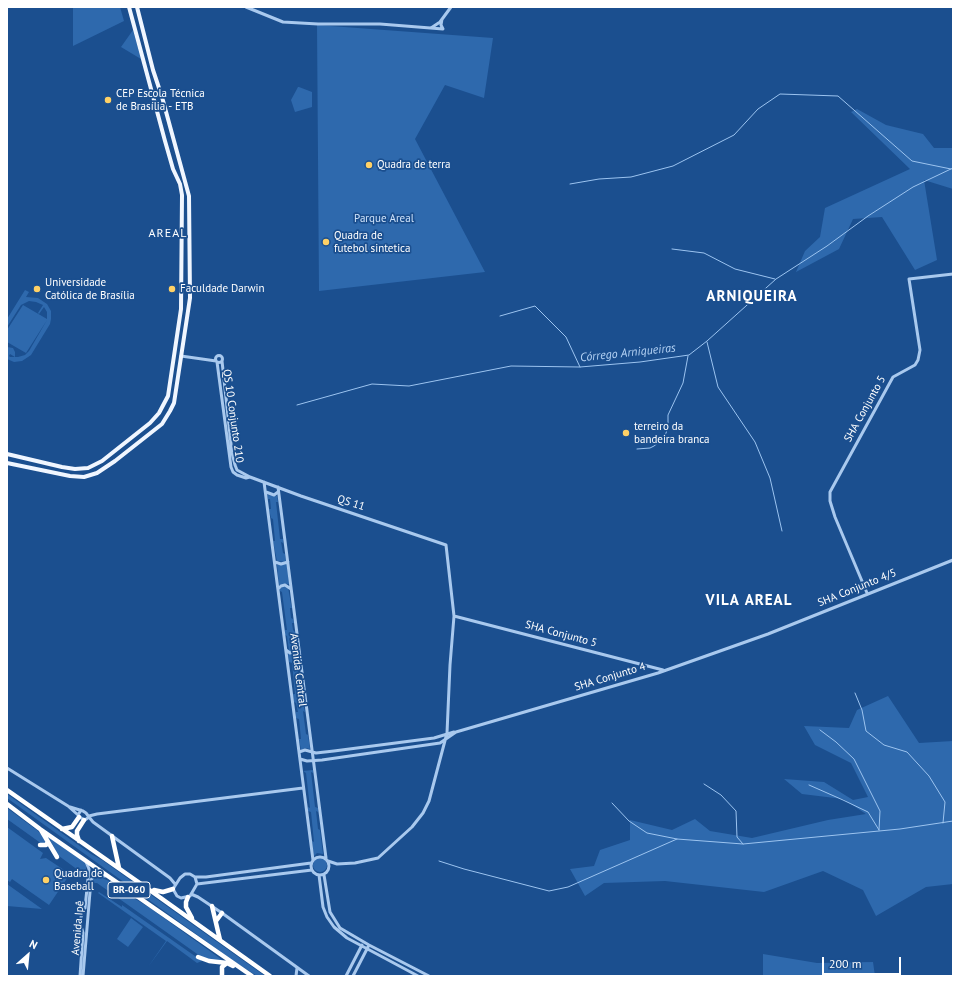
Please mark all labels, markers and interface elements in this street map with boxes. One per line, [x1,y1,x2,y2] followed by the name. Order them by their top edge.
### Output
[116,87,205,113] place label: CEP Escola Técnica de Brasília - ETB
[103,95,113,105] marker: CEP Escola Técnica de Brasília - ETB
[377,158,451,172] place label: Quadra de terra
[364,160,374,170] marker: Quadra de terra
[354,212,414,226] park label: Parque Areal
[149,227,187,241] district label: AREAL
[334,229,411,255] place label: Quadra de futebol sintetica
[321,237,331,247] marker: Quadra de futebol sintetica
[45,276,135,302] place label: Universidade Católica de Brasília
[180,282,265,296] place label: Faculdade Darwin
[32,284,42,294] marker: Universidade Católica de Brasília
[167,284,177,294] marker: Faculdade Darwin
[706,288,798,306] district label: ARNIQUEIRA
[579,341,677,365] water label: Córrego Arniqueiras
[220,368,246,464] street label: QS 10 Conjunto 210
[841,374,889,444] street label: SHA Conjunto 5
[634,420,710,446] place label: terreiro da bandeira branca
[621,428,631,438] marker: terreiro da bandeira branca
[336,492,366,514] street label: QS 11
[816,566,898,610] street label: SHA Conjunto 4/5
[706,592,792,610] district label: VILA AREAL
[524,618,598,650] street label: SHA Conjunto 5
[287,633,309,707] street label: Avenida Central
[573,660,647,694] street label: SHA Conjunto 4
[54,867,102,893] place label: Quadra de Baseball
[41,875,51,885] marker: Quadra de Baseball
[108,882,150,898] road number: BR-060
[69,900,87,956] street label: Avenida Ipê
[8,935,48,975] north arrow
[27,936,40,952] text: N
[824,949,903,975] scale bar
[829,956,862,971] text: 200 m

